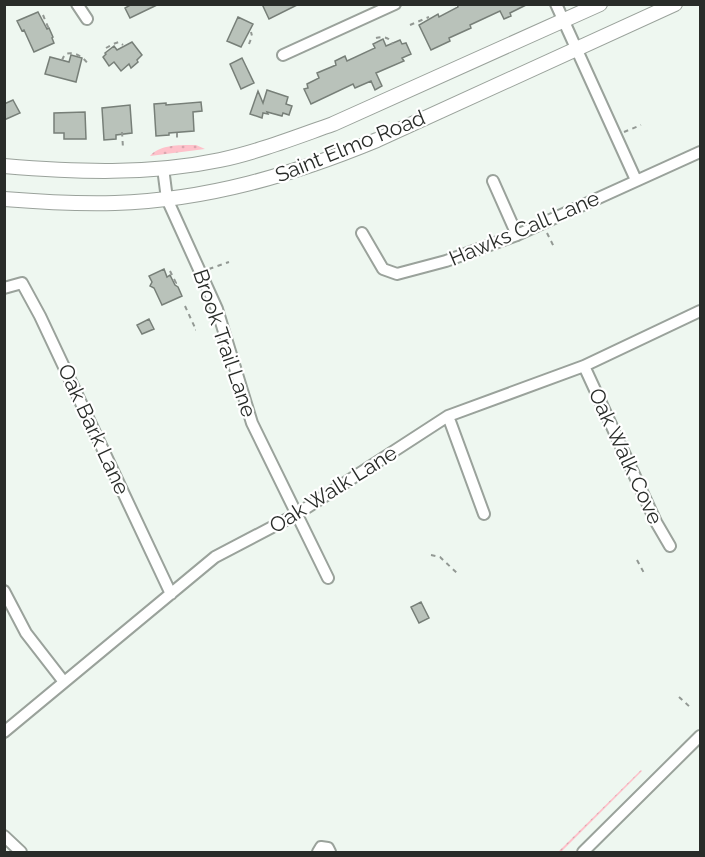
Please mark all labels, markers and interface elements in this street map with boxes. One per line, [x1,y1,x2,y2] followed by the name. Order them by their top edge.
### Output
[271,105,429,187] street label: Saint Elmo Road
[445,185,603,271] street label: Hawks Call Lane
[188,266,262,420] street label: Brook Trail Lane
[53,360,135,498] street label: Oak Bark Lane
[584,384,668,528] street label: Oak Walk Cove
[265,440,401,538] street label: Oak Walk Lane

